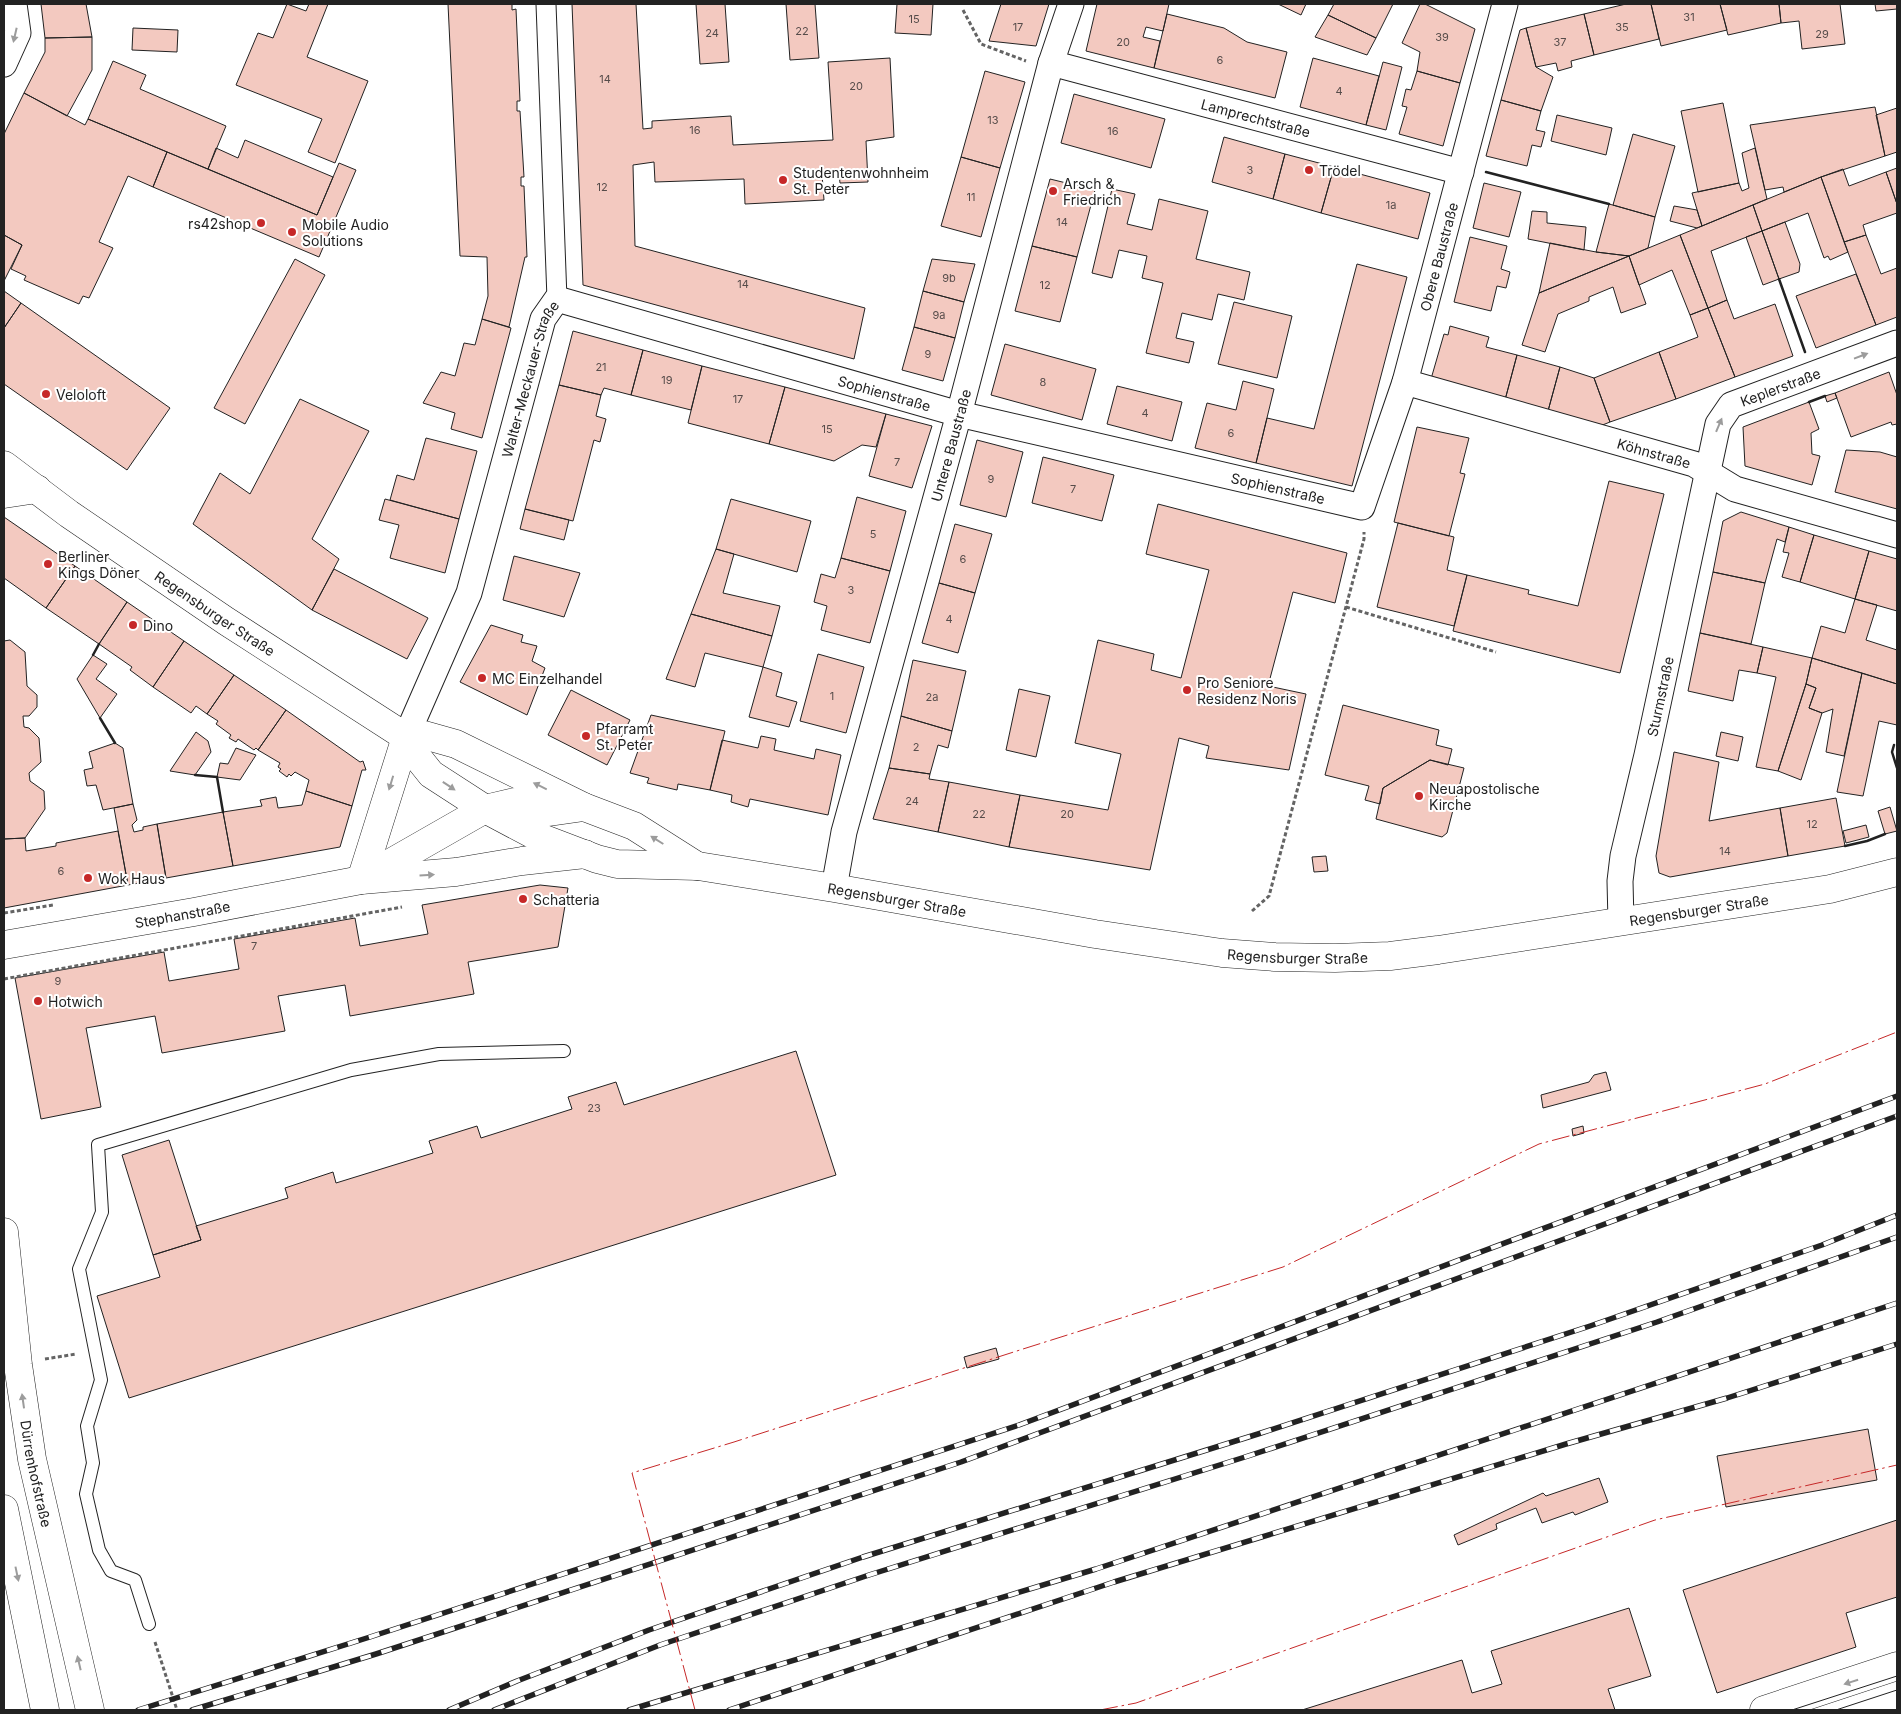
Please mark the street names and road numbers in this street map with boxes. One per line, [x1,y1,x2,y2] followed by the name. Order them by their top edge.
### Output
[1199,95,1312,140] street label: Lamprechtstraße
[1416,200,1461,313] street label: Obere Baustraße
[498,297,562,459] street label: Walter-Meckauer-Straße
[1738,364,1823,409] street label: Keplerstraße
[836,371,933,414] street label: Sophienstraße
[927,387,974,503] street label: Untere Baustraße
[1615,434,1693,471] street label: Köhnstraße
[1229,469,1327,507] street label: Sophienstraße
[152,567,279,659] street label: Regensburger Straße
[1643,655,1676,738] street label: Sturmstraße
[826,879,968,920] street label: Regensburger Straße
[1628,890,1770,929] street label: Regensburger Straße
[133,897,231,931] street label: Stephanstraße
[1227,945,1368,967] street label: Regensburger Straße
[18,1419,56,1529] street label: Dürrenhofstraße

